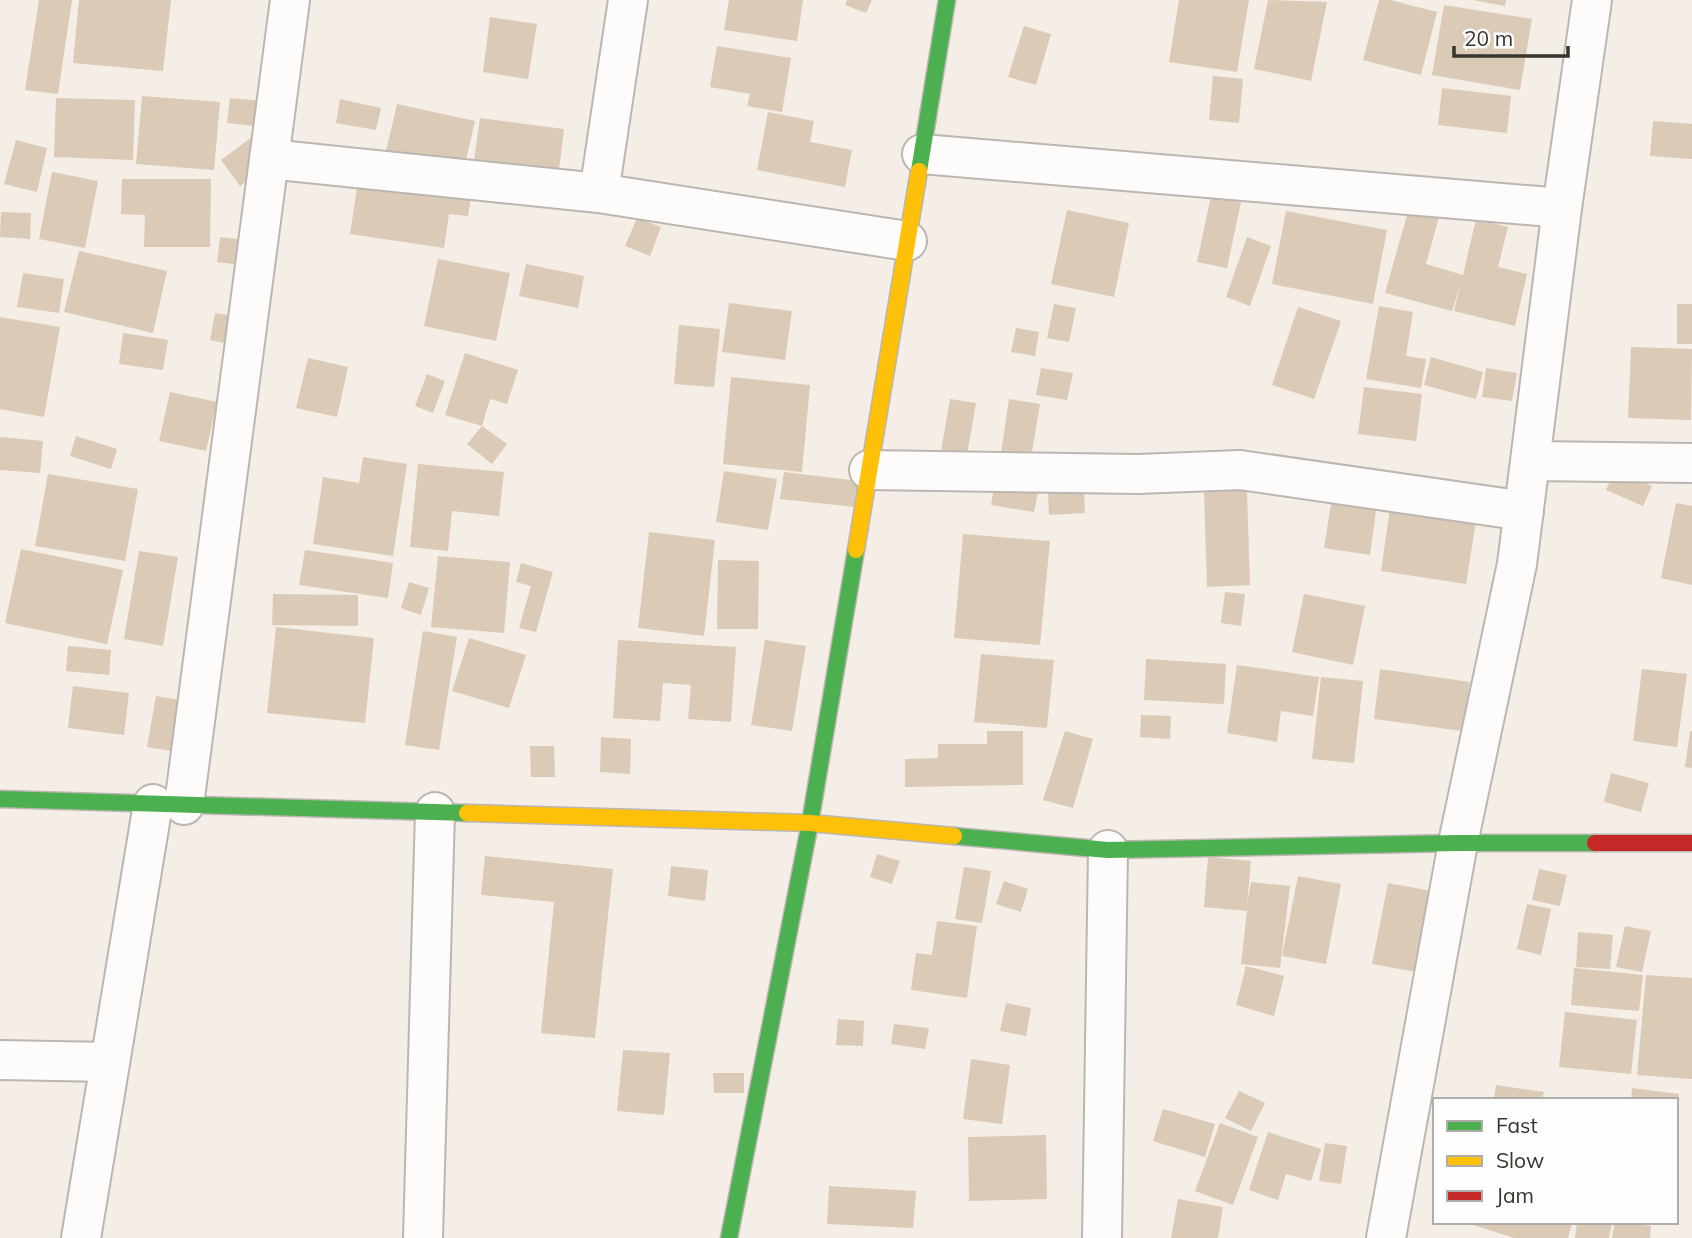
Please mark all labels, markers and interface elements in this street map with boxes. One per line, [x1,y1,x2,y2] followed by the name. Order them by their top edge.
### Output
[1454,14,1568,58] scale bar
[1464,25,1513,51] text: 20 m
[1433,1098,1678,1224] legend
[1496,1112,1538,1138] text: Fast
[1496,1147,1544,1173] text: Slow
[1496,1182,1534,1208] text: Jam

